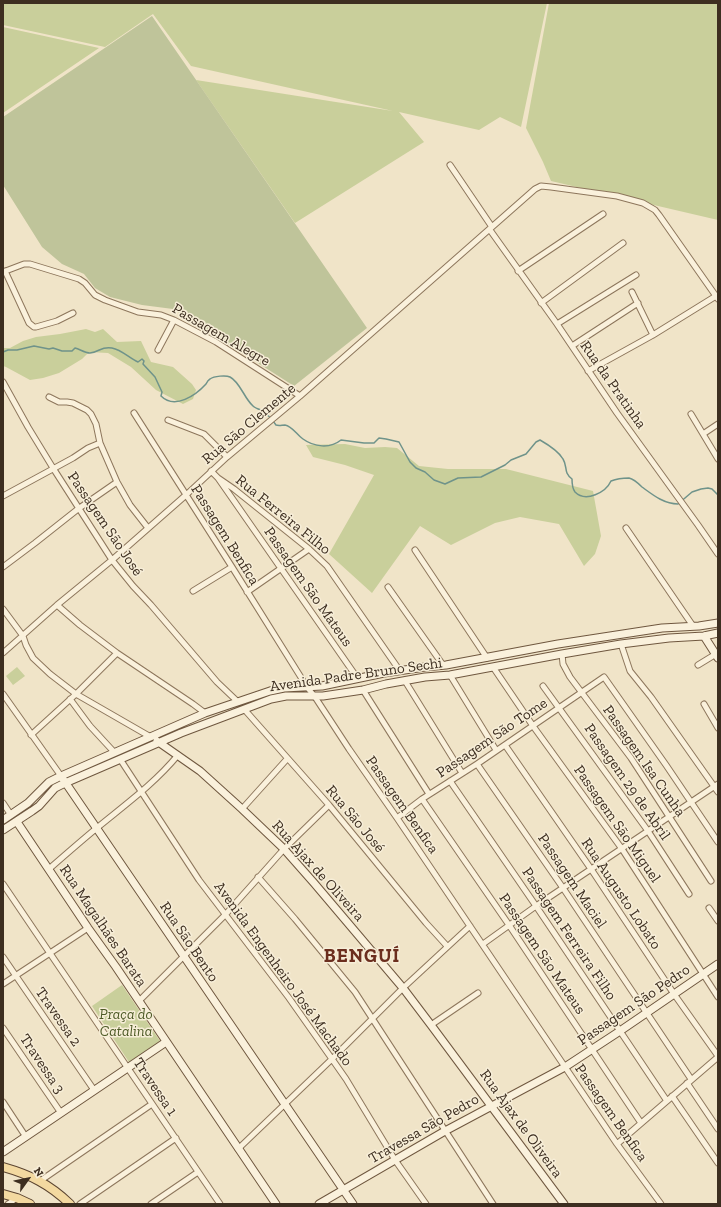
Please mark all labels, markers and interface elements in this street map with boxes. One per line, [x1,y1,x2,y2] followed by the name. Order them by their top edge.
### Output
[169,300,273,370] street label: Passagem Alegre
[576,338,650,432] street label: Rua da Pratinha
[199,380,299,468] street label: Rua São Clemente
[63,468,147,580] street label: Passagem São José
[232,471,334,559] street label: Rua Ferreira Filho
[187,481,263,589] street label: Passagem Benfica
[260,524,356,650] street label: Passagem São Mateus
[269,654,443,696] street label: Avenida Padre Bruno Sechi
[433,694,551,782] street label: Passagem São Tome
[599,702,689,820] street label: Passagem Isa Cunha
[580,720,674,844] street label: Passagem 29 de Abril
[362,753,442,857] street label: Passagem Benfica
[570,762,664,886] street label: Passagem São Miguel
[322,782,388,856] street label: Rua São José
[268,817,368,925] street label: Rua Ajax de Oliveira
[534,830,610,932] street label: Passagem Maciel
[577,835,665,953] street label: Rua Augusto Lobato
[55,862,151,990] street label: Rua Magalhães Barata
[518,864,620,1004] street label: Passagem Ferreira Filho
[210,878,356,1070] street label: Avenida Engenheiro José Machado
[495,890,589,1018] street label: Passagem São Mateus
[156,899,222,985] street label: Rua São Bento
[324,946,400,968] district label: BENGUÍ
[574,961,694,1049] street label: Passagem São Pedro
[31,984,85,1050] street label: Travessa 2
[99,1006,153,1041] park label: Praça do Catalina
[16,1031,68,1097] street label: Travessa 3
[129,1054,181,1120] street label: Travessa 1
[571,1061,651,1165] street label: Passagem Benfica
[476,1066,566,1182] street label: Rua Ajax de Oliveira
[366,1090,482,1168] street label: Travessa São Pedro
[8,1159,48,1199] north arrow
[31,1165,46,1179] text: N

